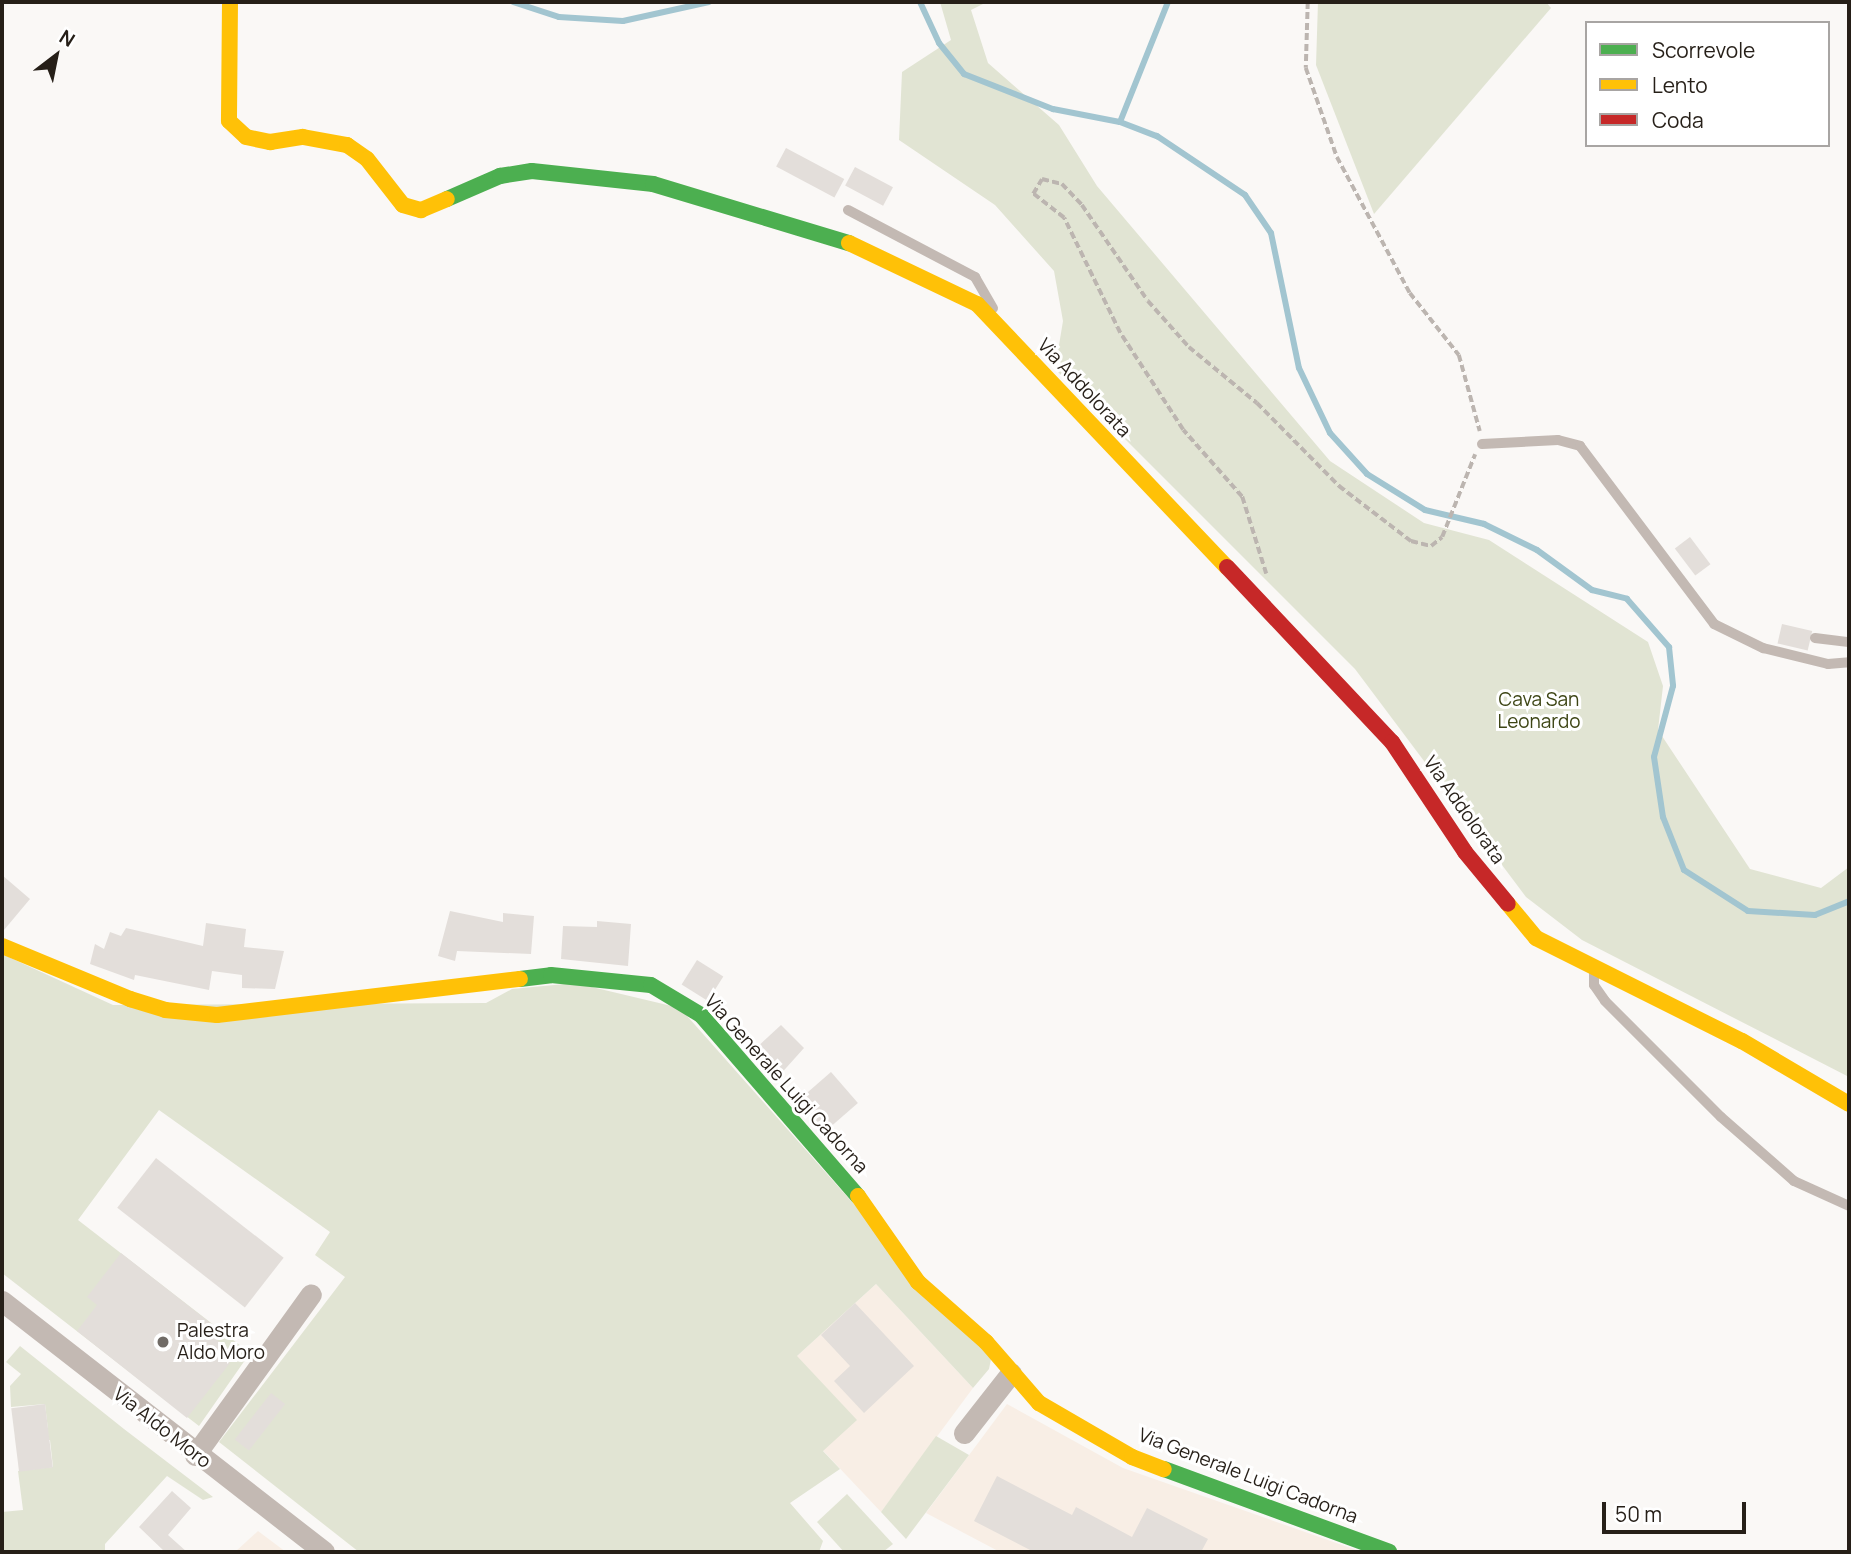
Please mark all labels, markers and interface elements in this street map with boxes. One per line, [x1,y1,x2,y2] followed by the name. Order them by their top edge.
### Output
[21,21,91,91] north arrow
[1585,21,1830,147] legend
[54,24,80,53] text: N
[1652,36,1755,64] text: Scorrevole
[1652,71,1708,99] text: Lento
[1652,106,1704,134] text: Coda
[1033,334,1135,442] street label: Via Addolorata
[1497,689,1581,733] park label: Cava San Leonardo
[1418,752,1510,868] street label: Via Addolorata
[700,990,872,1178] street label: Via Generale Luigi Cadorna
[177,1320,265,1364] place label: Palestra Aldo Moro
[155,1334,171,1350] marker: Palestra Aldo Moro
[109,1383,215,1473] street label: Via Aldo Moro
[1135,1424,1361,1528] street label: Via Generale Luigi Cadorna
[1606,1488,1750,1532] scale bar
[1615,1500,1662,1528] text: 50 m

